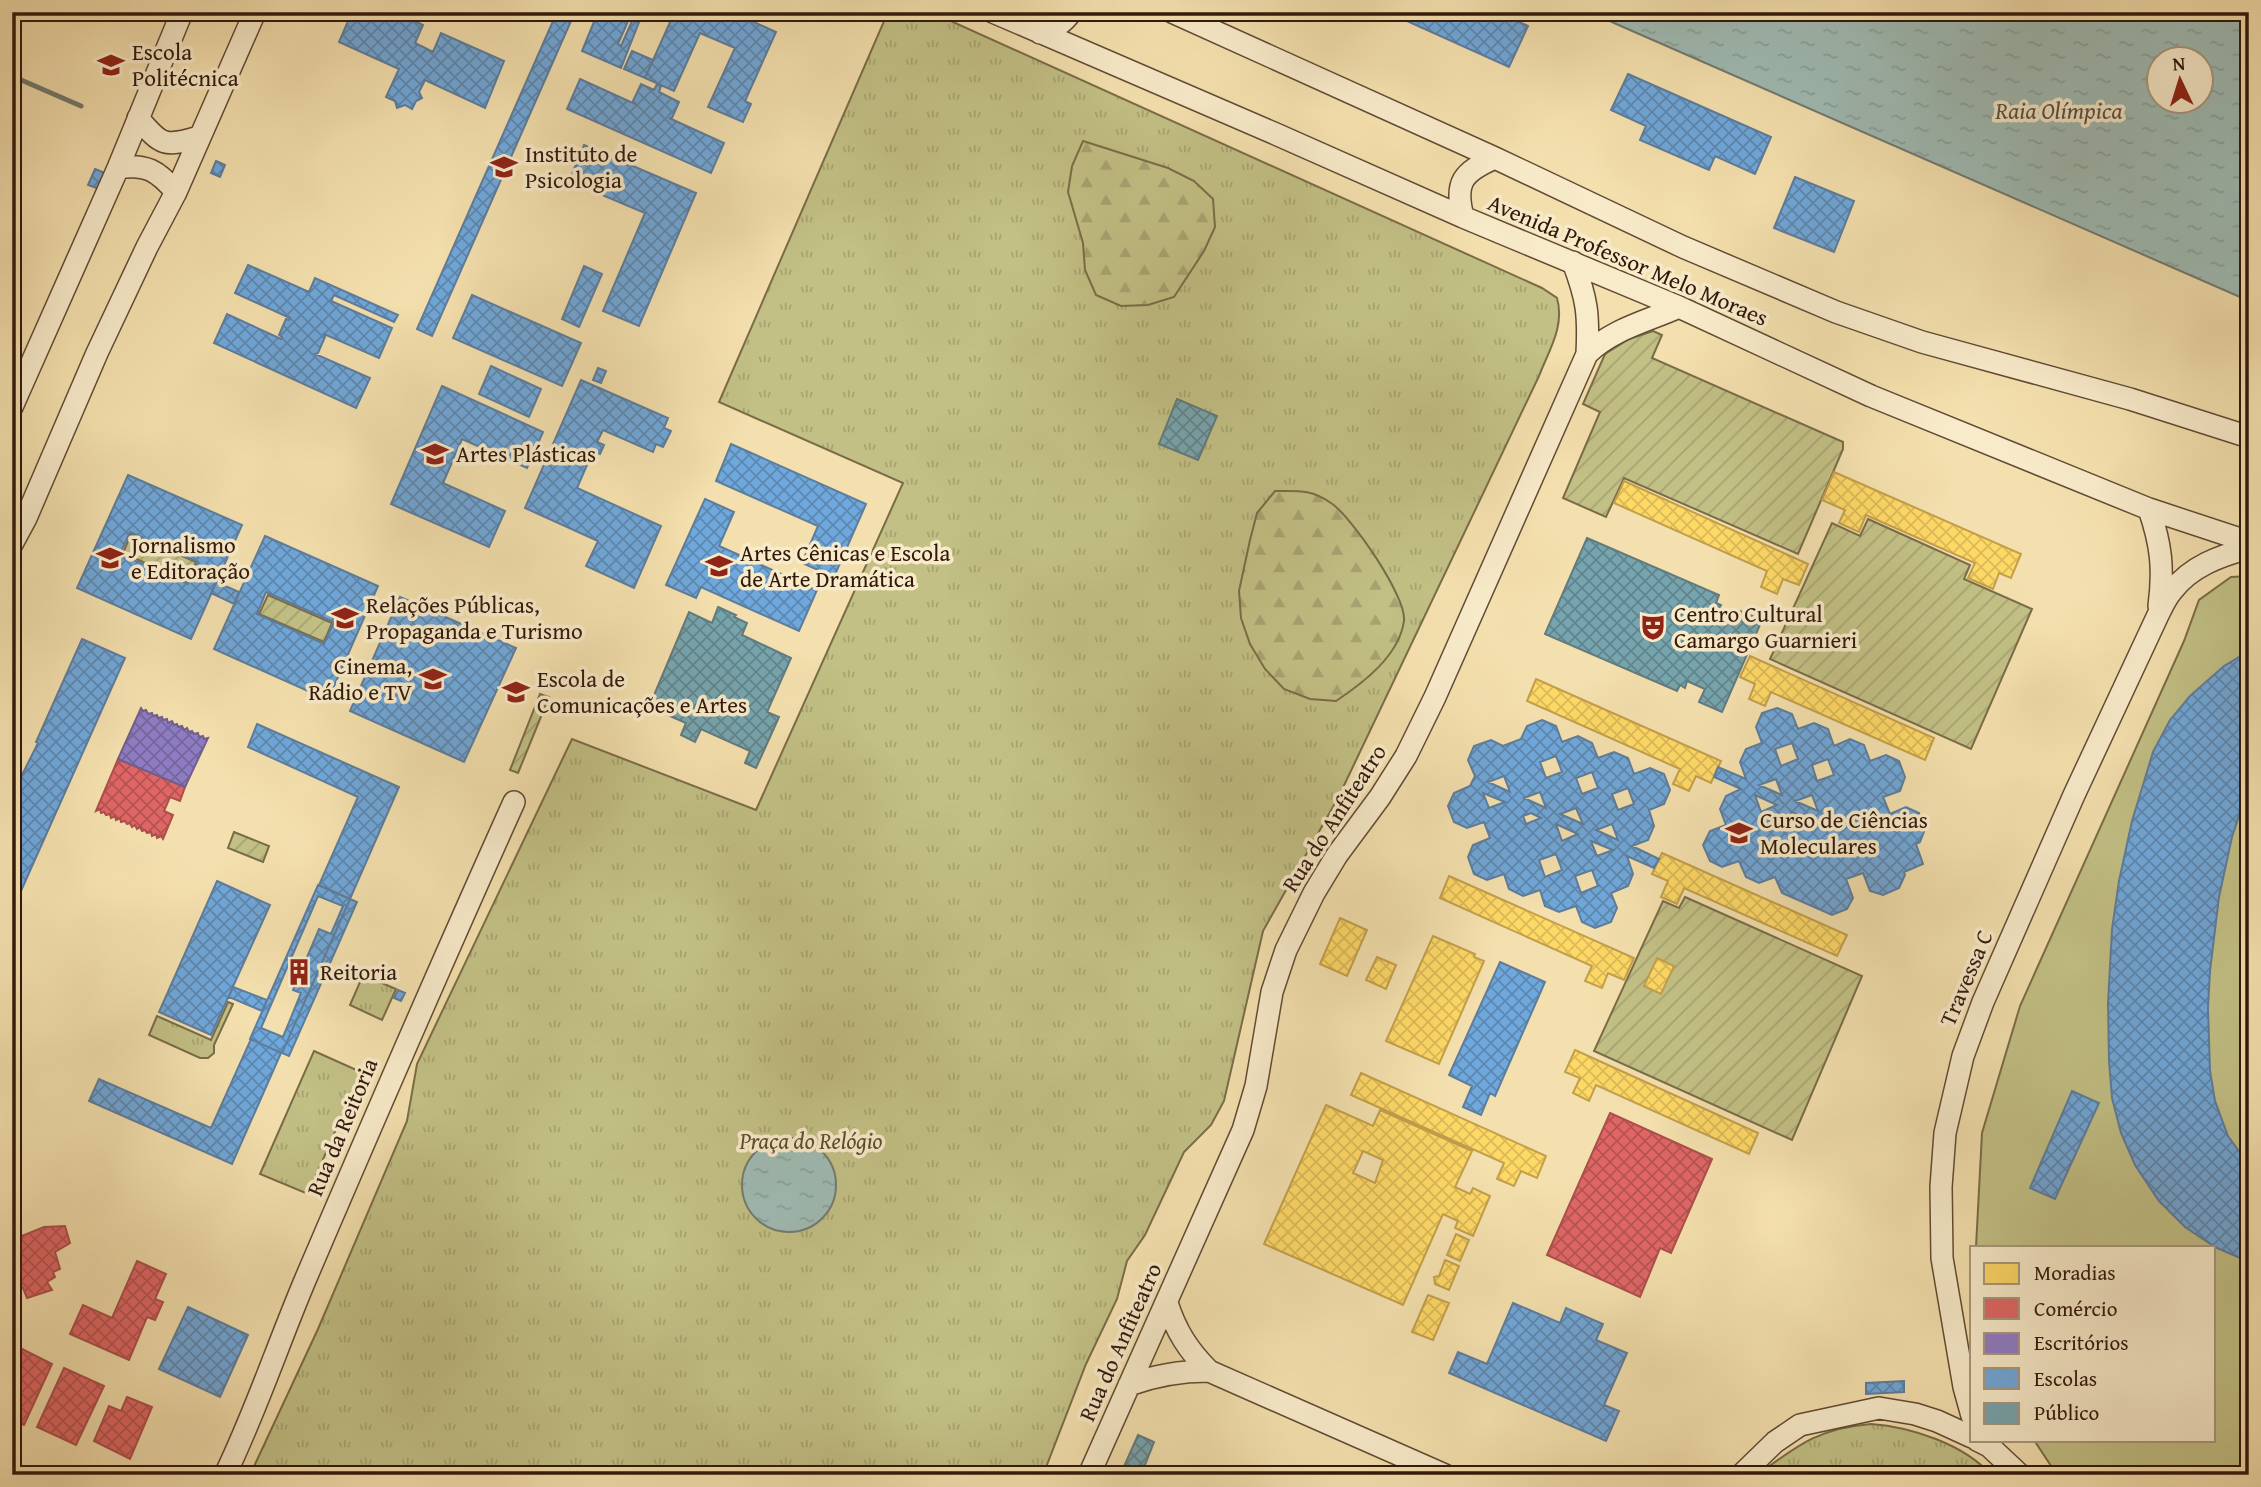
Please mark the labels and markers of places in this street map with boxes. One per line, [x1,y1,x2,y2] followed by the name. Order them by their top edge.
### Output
[132,35,239,94] place label: Escola Politécnica
[96,50,126,80] school or university icon: Escola Politécnica
[525,137,637,196] place label: Instituto de Psicologia
[489,152,519,182] school or university icon: Instituto de Psicologia
[456,437,596,470] place label: Artes Plásticas
[420,439,450,469] school or university icon: Artes Plásticas
[128,528,250,587] place label: Jornalismo e Editoração
[740,536,950,595] place label: Artes Cênicas e Escola de Arte Dramática
[95,543,125,573] school or university icon: Jornalismo e Editoração
[704,551,734,581] school or university icon: Artes Cênicas e Escola de Arte Dramática
[366,588,583,647] place label: Relações Públicas, Propaganda e Turismo
[1674,597,1857,656] place label: Centro Cultural Camargo Guarnieri
[330,603,360,633] school or university icon: Relações Públicas, Propaganda e Turismo
[1638,612,1668,642] theatre icon: Centro Cultural Camargo Guarnieri
[309,649,412,708] place label: Cinema, Rádio e TV
[537,662,747,721] place label: Escola de Comunicações e Artes
[418,664,448,694] school or university icon: Cinema, Rádio e TV
[501,677,531,707] school or university icon: Escola de Comunicações e Artes
[1760,803,1928,862] place label: Curso de Ciências Moleculares
[1724,818,1754,848] school or university icon: Curso de Ciências Moleculares
[320,955,397,988] place label: Reitoria
[284,957,314,987] building icon: Reitoria

